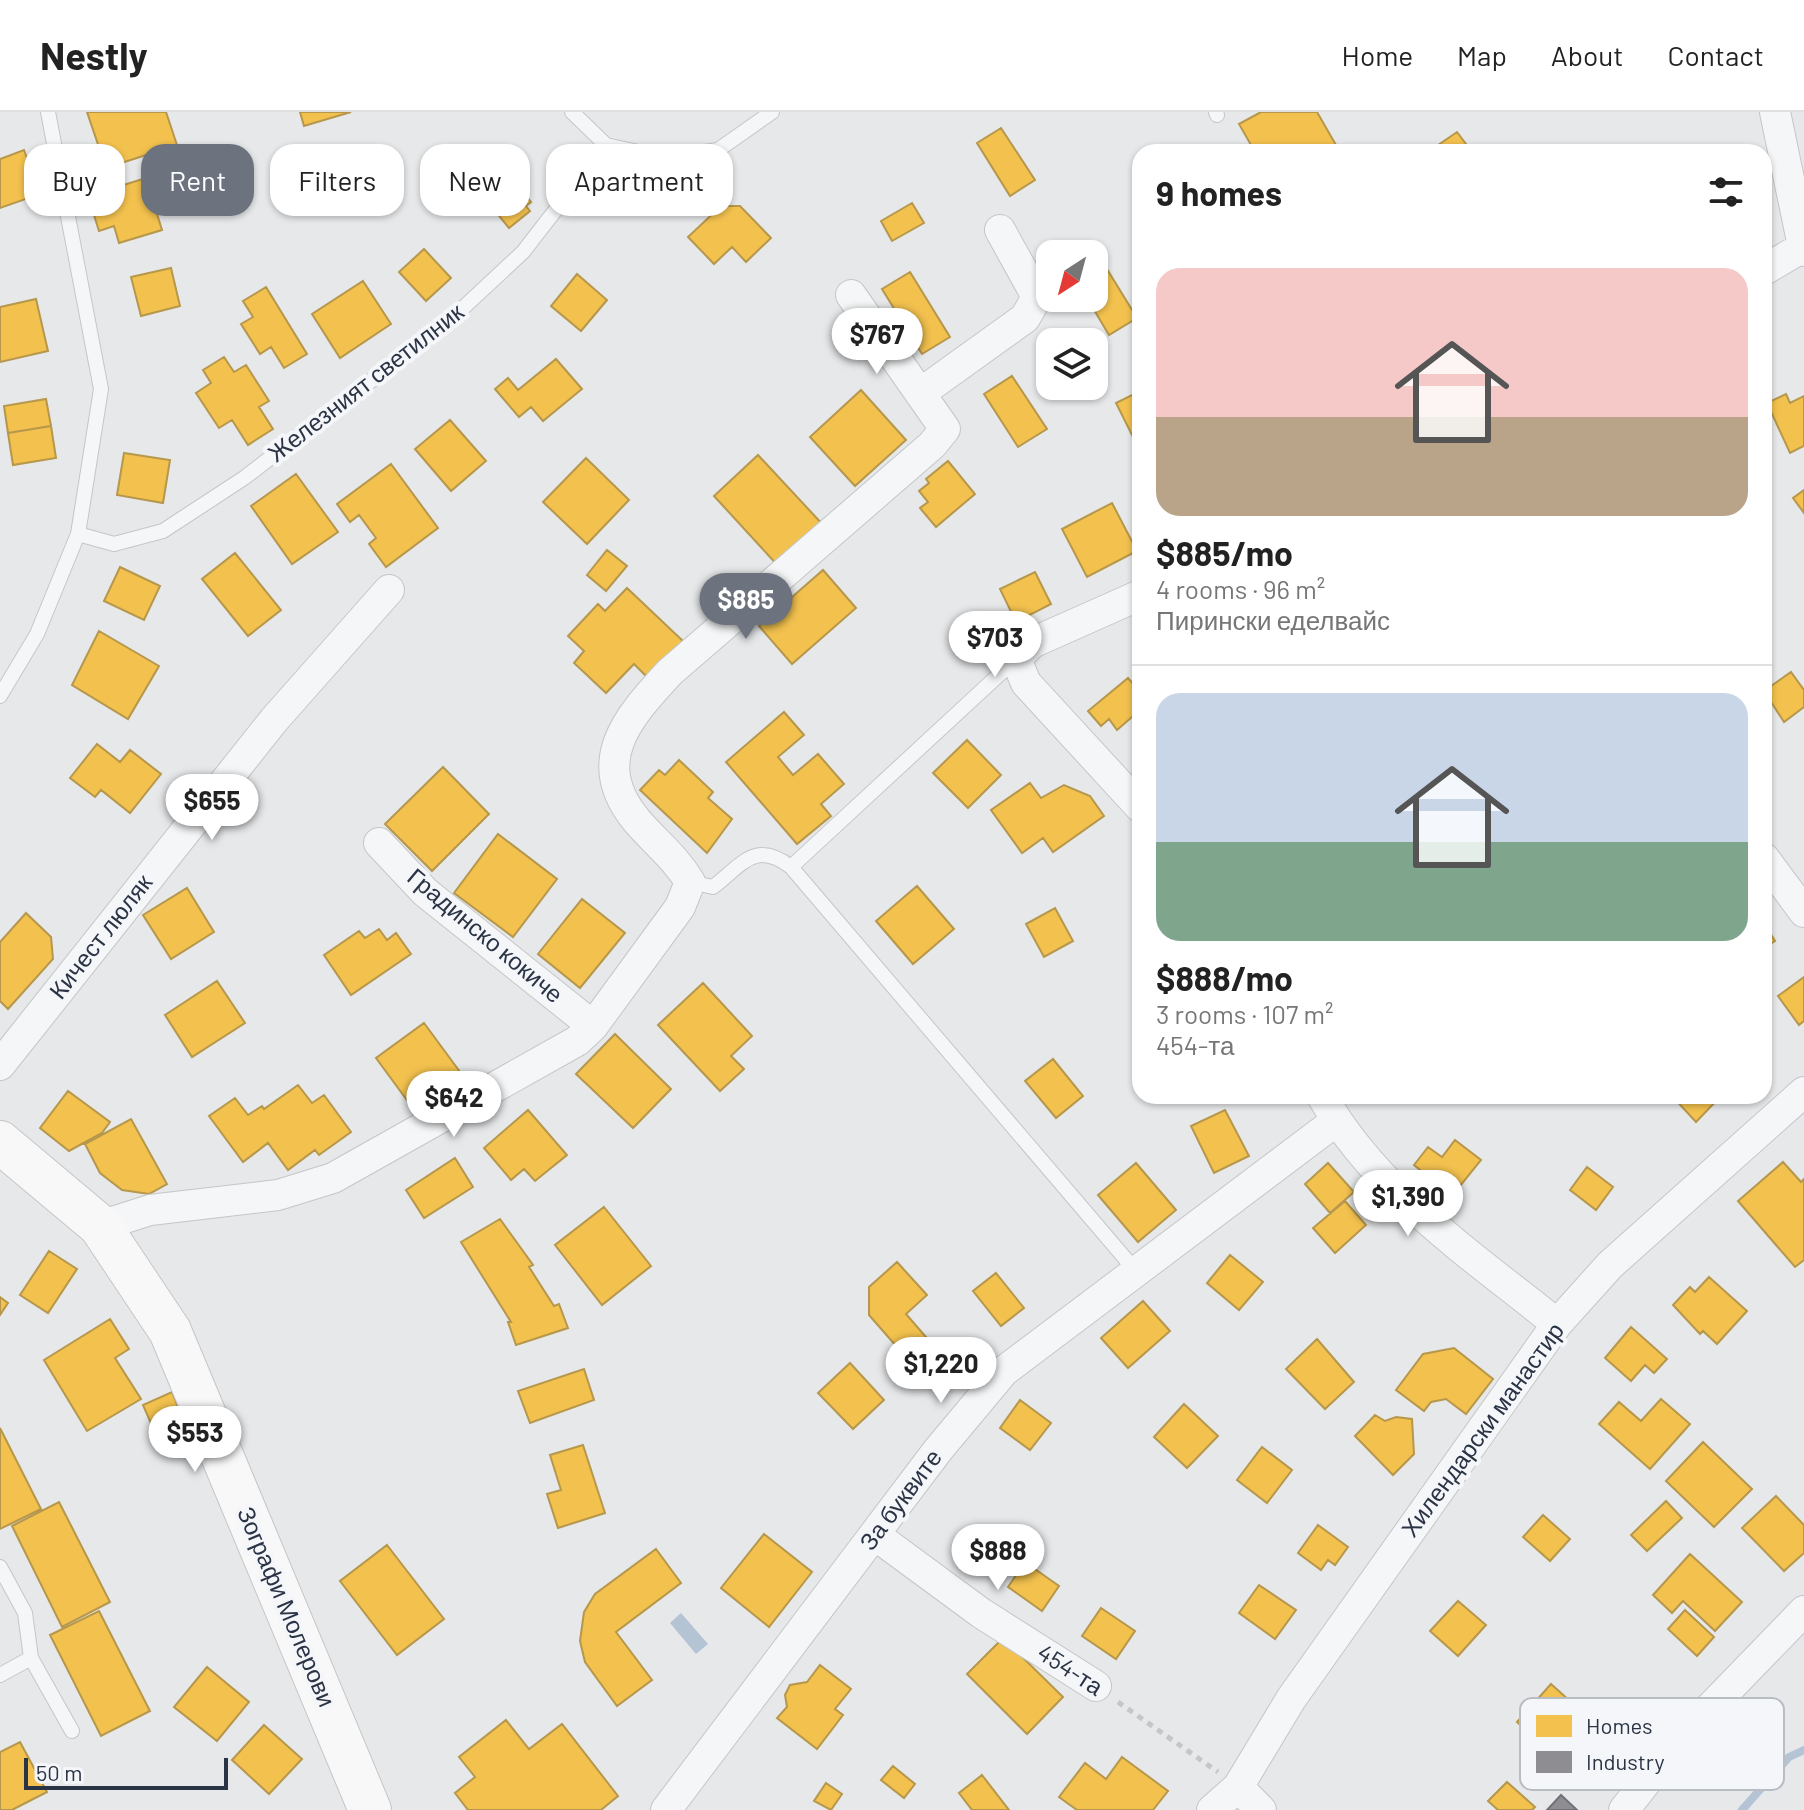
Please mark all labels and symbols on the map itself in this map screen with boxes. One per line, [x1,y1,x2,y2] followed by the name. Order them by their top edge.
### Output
[1036,240,1108,312] north arrow
[261,296,469,467] street label: Железният светилник
[830,308,924,376] pin: $767
[699,573,793,641] pin: $885
[948,611,1042,679] pin: $703
[165,774,259,842] pin: $655
[402,861,570,1008] street label: Градинско кокиче
[42,868,158,1004] street label: Кичест люляк
[407,1071,501,1139] pin: $642
[1343,1170,1473,1238] pin: $1,390
[1394,1316,1569,1542] street label: Хилендарски манастир
[876,1337,1006,1405] pin: $1,220
[148,1406,242,1474] pin: $553
[853,1443,947,1555] street label: За буквите
[232,1502,343,1711] street label: Зографи Молерови
[951,1524,1045,1592] pin: $888
[1033,1637,1110,1701] street label: 454-та
[1520,1698,1784,1790] legend
[1586,1712,1653,1738] text: Homes
[1586,1748,1665,1774] text: Industry
[24,1754,228,1790] scale bar

